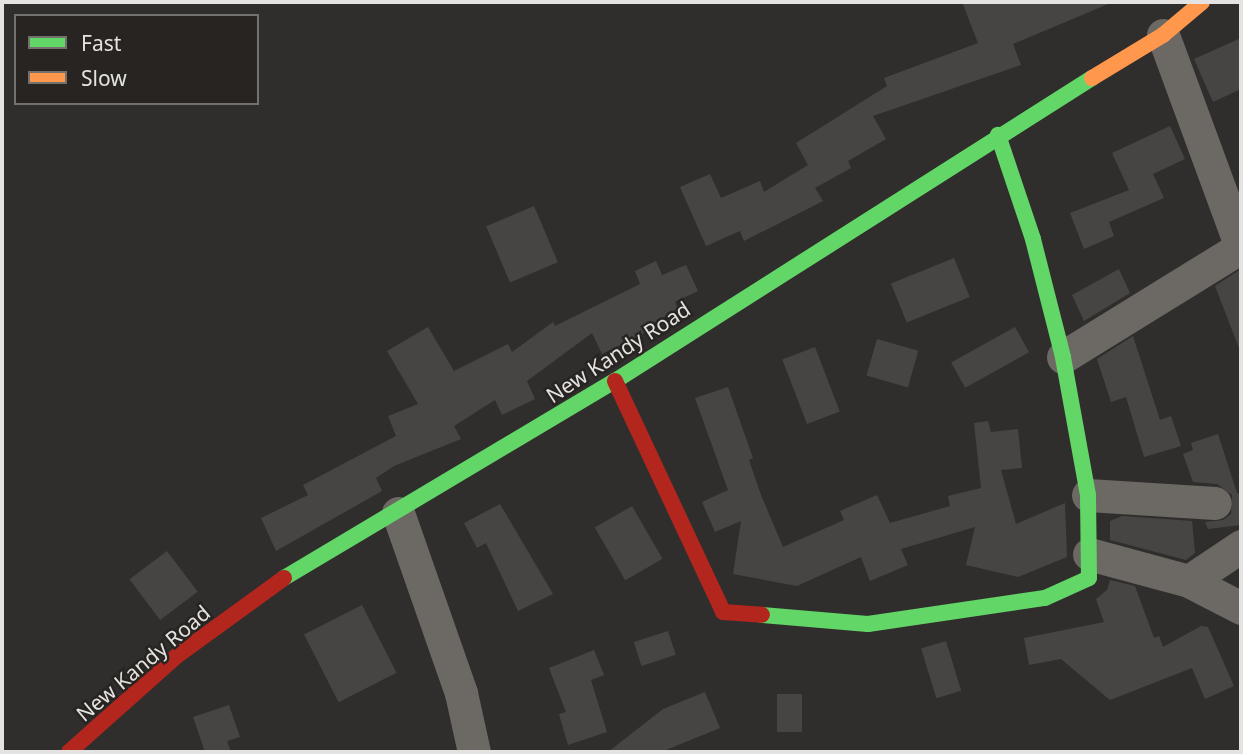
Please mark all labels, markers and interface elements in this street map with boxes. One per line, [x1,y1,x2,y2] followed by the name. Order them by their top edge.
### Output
[14,14,259,105] legend
[81,29,121,57] text: Fast
[81,64,127,92] text: Slow
[541,296,695,408] street label: New Kandy Road
[71,600,215,726] street label: New Kandy Road

